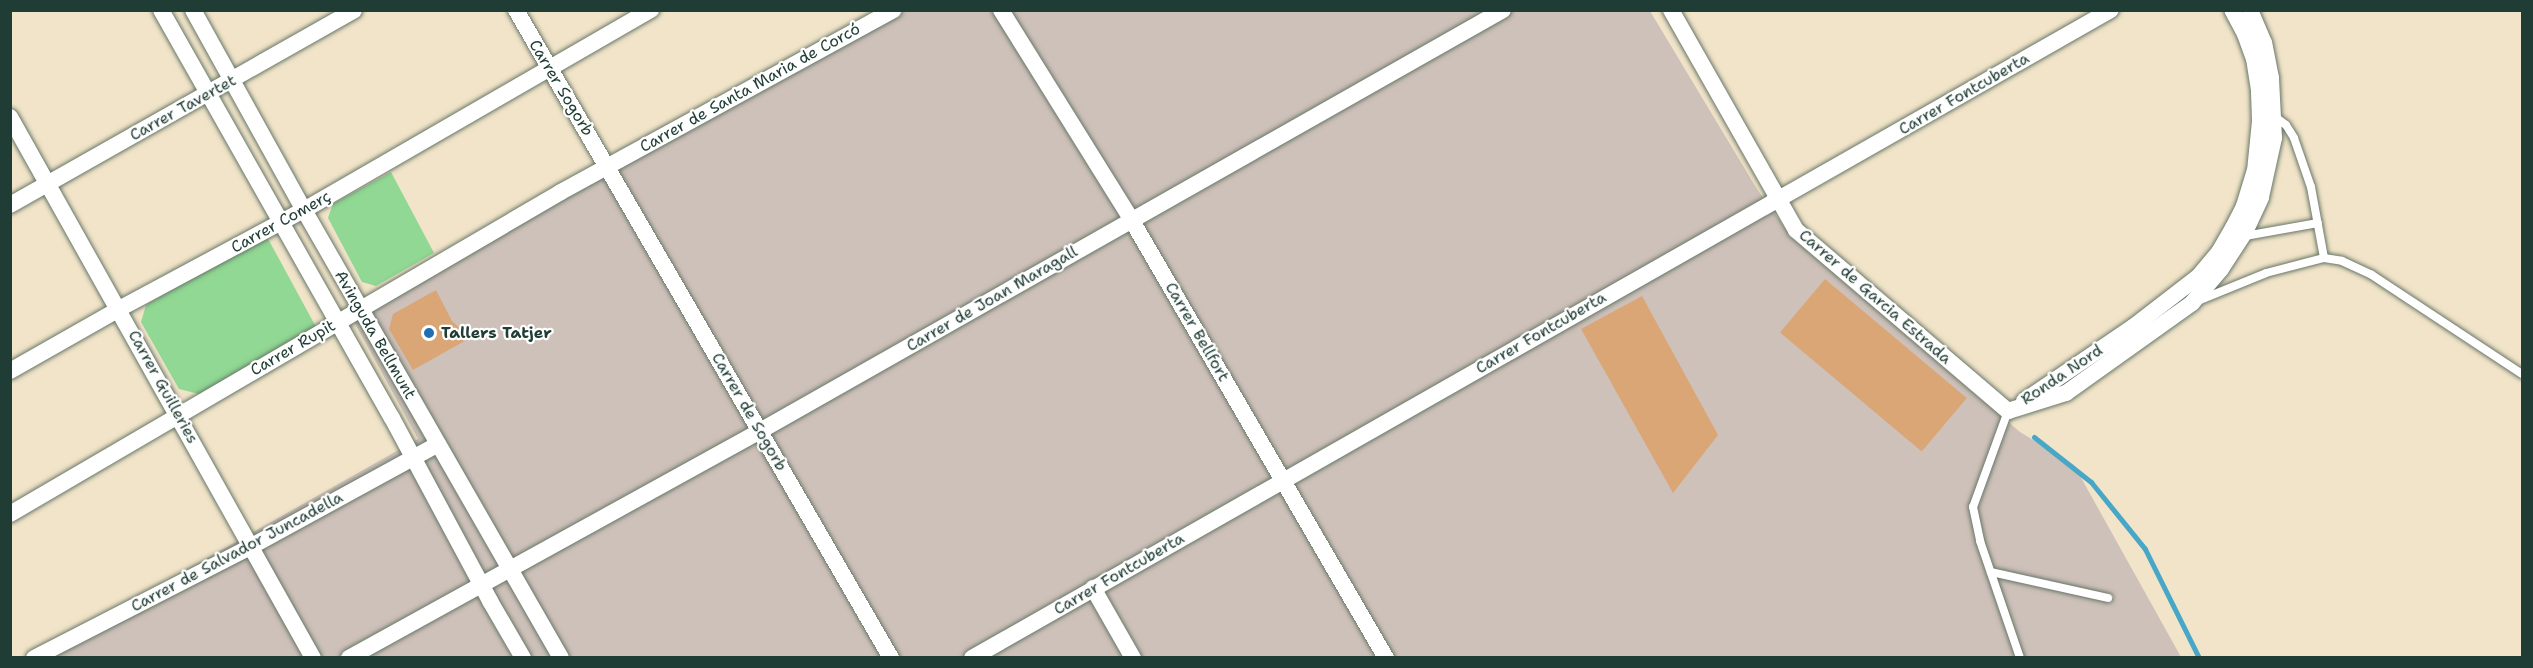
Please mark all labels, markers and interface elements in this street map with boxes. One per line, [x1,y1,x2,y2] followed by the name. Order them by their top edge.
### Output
[636,19,864,157] street label: Carrer de Santa Maria de Corcó
[525,36,597,140] street label: Carrer Sogorb
[1895,49,2033,139] street label: Carrer Fontcuberta
[126,71,240,145] street label: Carrer Tavertet
[228,187,334,257] street label: Carrer Comerç
[1795,226,1955,368] street label: Carrer de Garcia Estrada
[903,242,1081,356] street label: Carrer de Joan Maragall
[330,267,420,403] street label: Avinguda Bellmunt
[1161,279,1233,385] street label: Carrer Bellfort
[1472,288,1610,378] street label: Carrer Fontcuberta
[247,316,339,380] street label: Carrer Rupit
[441,323,552,343] place label: Tallers Tatjer
[422,326,436,340] marker: Tallers Tatjer
[124,327,202,447] street label: Carrer Guilleries
[2018,341,2106,409] street label: Ronda Nord
[707,349,791,475] street label: Carrer de Sogorb
[128,488,346,616] street label: Carrer de Salvador Juncadella
[1050,529,1188,619] street label: Carrer Fontcuberta

